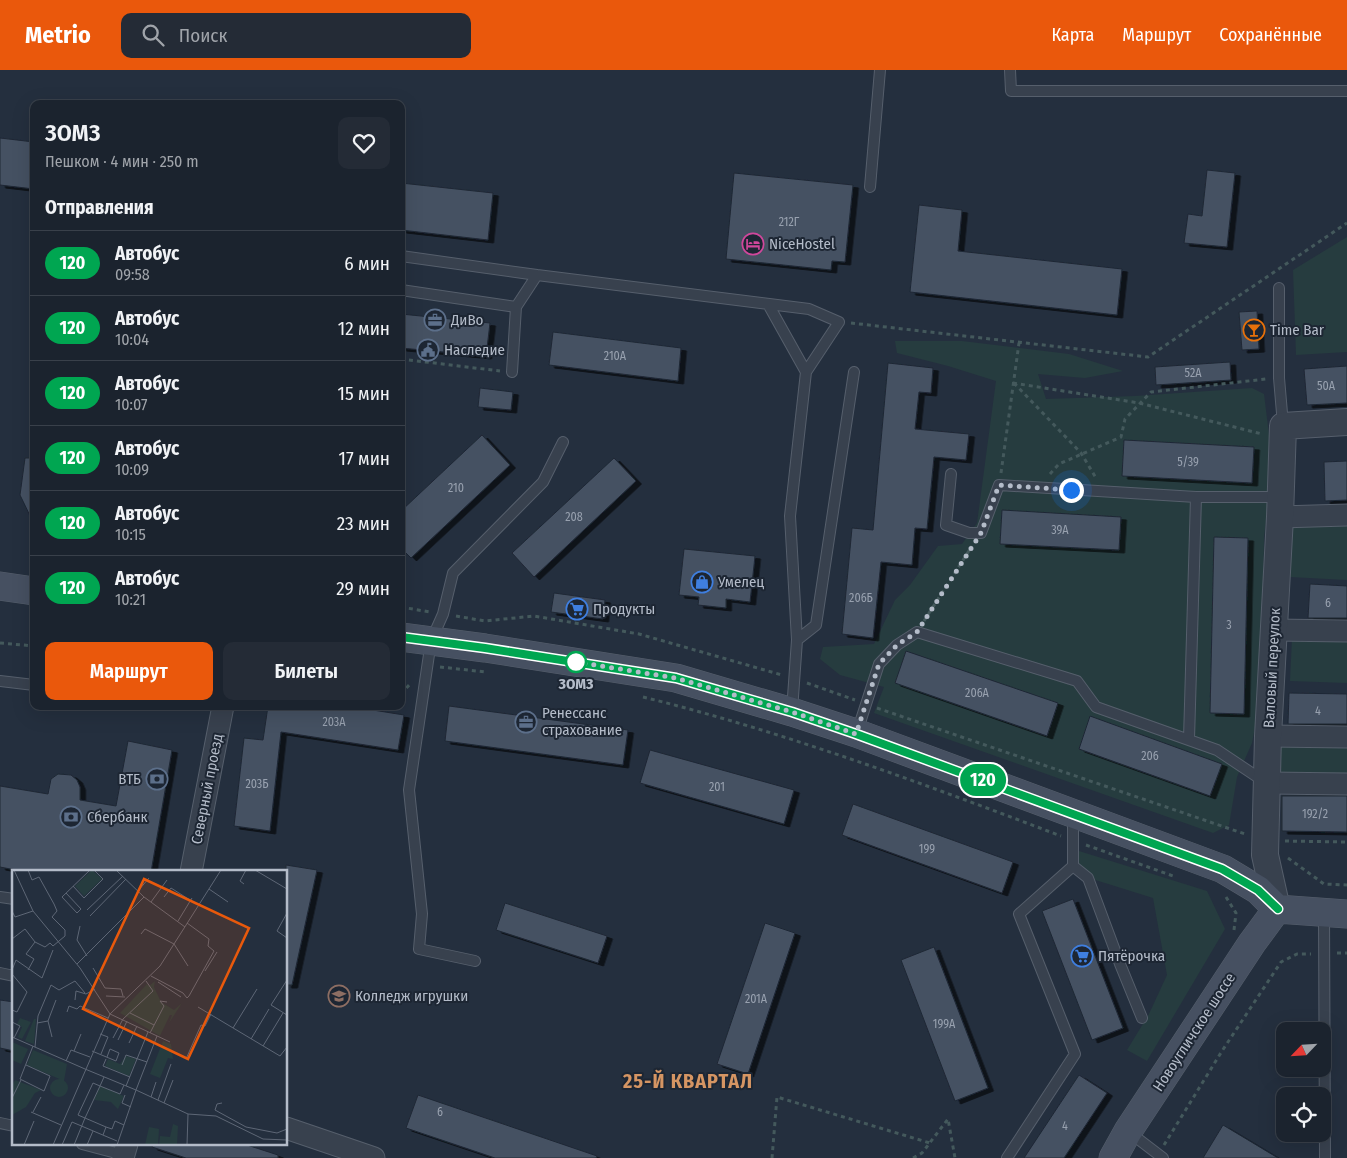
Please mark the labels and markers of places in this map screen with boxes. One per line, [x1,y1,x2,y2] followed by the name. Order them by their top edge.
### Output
[741,232,765,256] hotel icon: NiceHostel
[769,235,835,253] place label: NiceHostel
[423,308,447,332] office icon: ДиВо
[450,311,484,329] place label: ДиВо
[1242,318,1266,342] bar icon: Time Bar
[1270,321,1325,339] place label: Time Bar
[416,338,440,362] public building icon: Наследие
[444,341,505,359] place label: Наследие
[690,570,714,594] shop icon: Умелец
[717,573,764,591] place label: Умелец
[565,597,589,621] supermarket icon: Продукты
[593,600,655,618] place label: Продукты
[565,651,587,673] marker: ЗОМЗ
[558,675,594,693] place label: ЗОМЗ
[542,704,622,739] place label: Ренессанс страхование
[514,710,538,734] office icon: Ренессанс страхование
[145,767,169,791] bank icon: ВТБ
[118,770,141,788] place label: ВТБ
[59,805,83,829] bank icon: Сбербанк
[87,808,148,826] place label: Сбербанк
[1070,944,1094,968] supermarket icon: Пятёрочка
[1098,947,1165,965] place label: Пятёрочка
[327,984,351,1008] school or university icon: Колледж игрушки
[355,987,468,1005] place label: Колледж игрушки

